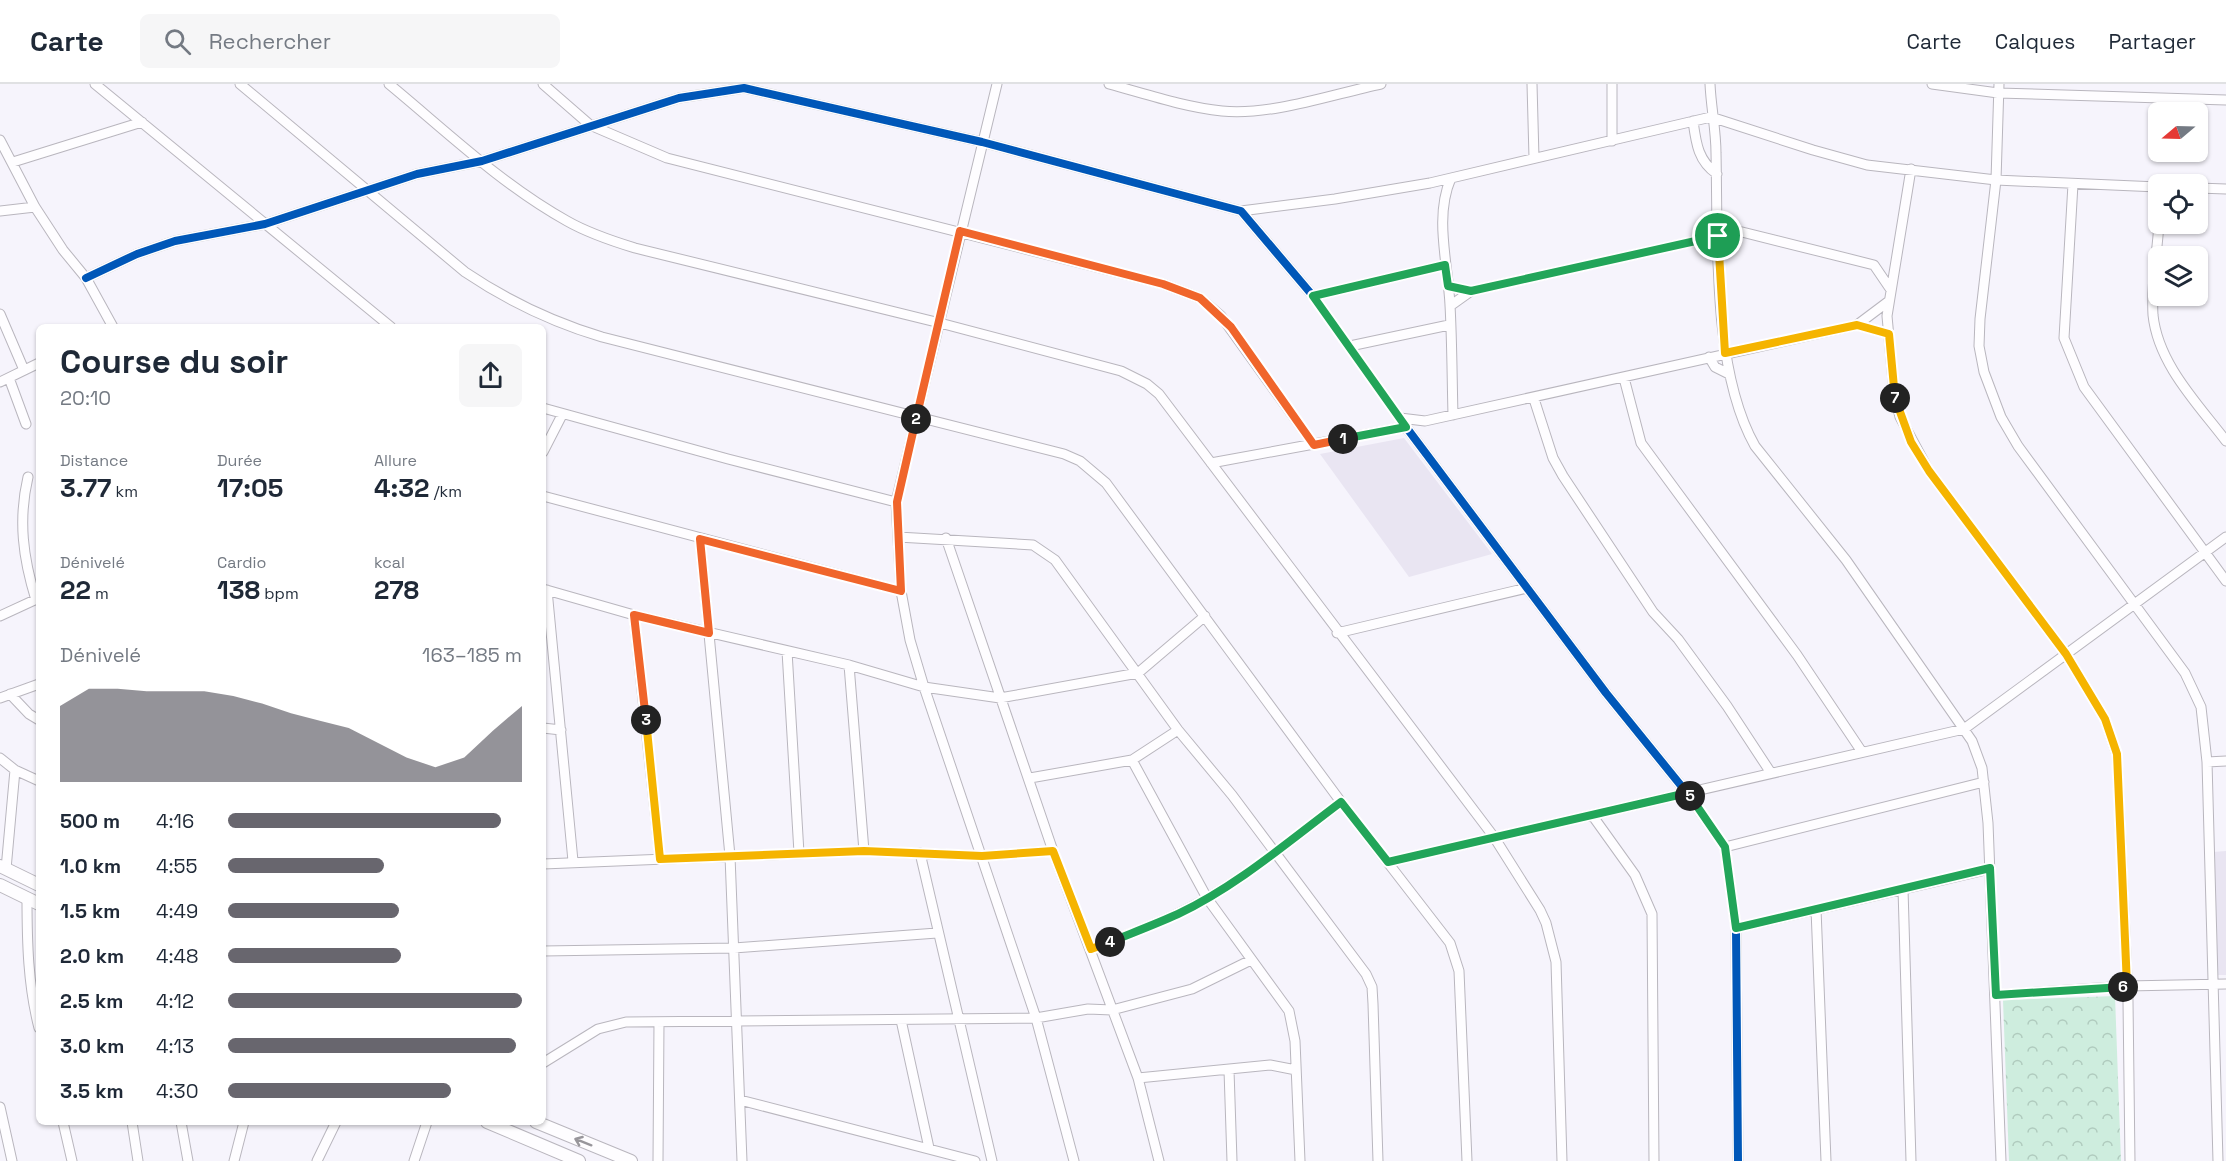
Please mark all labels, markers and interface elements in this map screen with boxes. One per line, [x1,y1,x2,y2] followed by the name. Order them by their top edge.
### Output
[140,14,560,68] search box
[30,23,104,59] text: Carte
[161,25,194,58] icon: search
[209,27,331,55] text: Rechercher
[1907,28,1962,55] text: Carte
[1995,28,2075,55] text: Calques
[2108,28,2196,55] text: Partager
[2148,102,2208,162] north arrow
[2148,102,2208,306] map controls
[2148,174,2208,234] button: locate
[1692,210,1743,261] pin
[1701,219,1734,252] icon: arrive
[2148,246,2208,306] button: layers
[60,341,288,383] text: Course du soir
[459,344,522,407] button: share
[1880,383,1910,413] pin: 7
[60,385,111,411] text: 20:10
[1891,387,1899,408] text: 7
[901,404,931,434] pin: 2
[911,408,921,429] text: 2
[1328,424,1358,454] pin: 1
[1339,428,1347,449] text: 1
[60,450,128,471] text: Distance
[217,450,262,471] text: Durée
[374,450,417,471] text: Allure
[60,471,111,505] text: 3.77
[217,471,283,505] text: 17:05
[374,471,430,505] text: 4:32
[111,481,138,502] text: km
[430,481,462,502] text: /km
[60,552,125,573] text: Dénivelé
[217,552,266,573] text: Cardio
[374,552,405,573] text: kcal
[60,573,91,607] text: 22
[217,573,260,607] text: 138
[374,573,419,607] text: 278
[91,583,109,604] text: m
[260,583,299,604] text: bpm
[60,642,141,668] text: Dénivelé
[422,642,522,668] text: 163–185 m
[631,705,661,735] pin: 3
[641,709,651,730] text: 3
[1675,781,1705,811] pin: 5
[1685,785,1695,806] text: 5
[60,808,120,834] text: 500 m
[156,808,194,834] text: 4:16
[60,853,121,879] text: 1.0 km
[156,853,198,879] text: 4:55
[60,898,120,924] text: 1.5 km
[156,898,198,924] text: 4:49
[1095,927,1125,957] pin: 4
[1105,931,1115,952] text: 4
[60,943,124,969] text: 2.0 km
[156,943,199,969] text: 4:48
[2108,972,2138,1002] pin: 6
[2118,976,2128,997] text: 6
[60,988,123,1014] text: 2.5 km
[156,988,194,1014] text: 4:12
[60,1033,124,1059] text: 3.0 km
[156,1033,194,1059] text: 4:13
[60,1078,124,1104] text: 3.5 km
[156,1078,198,1104] text: 4:30
[575,1135,593,1146] one-way arrow

